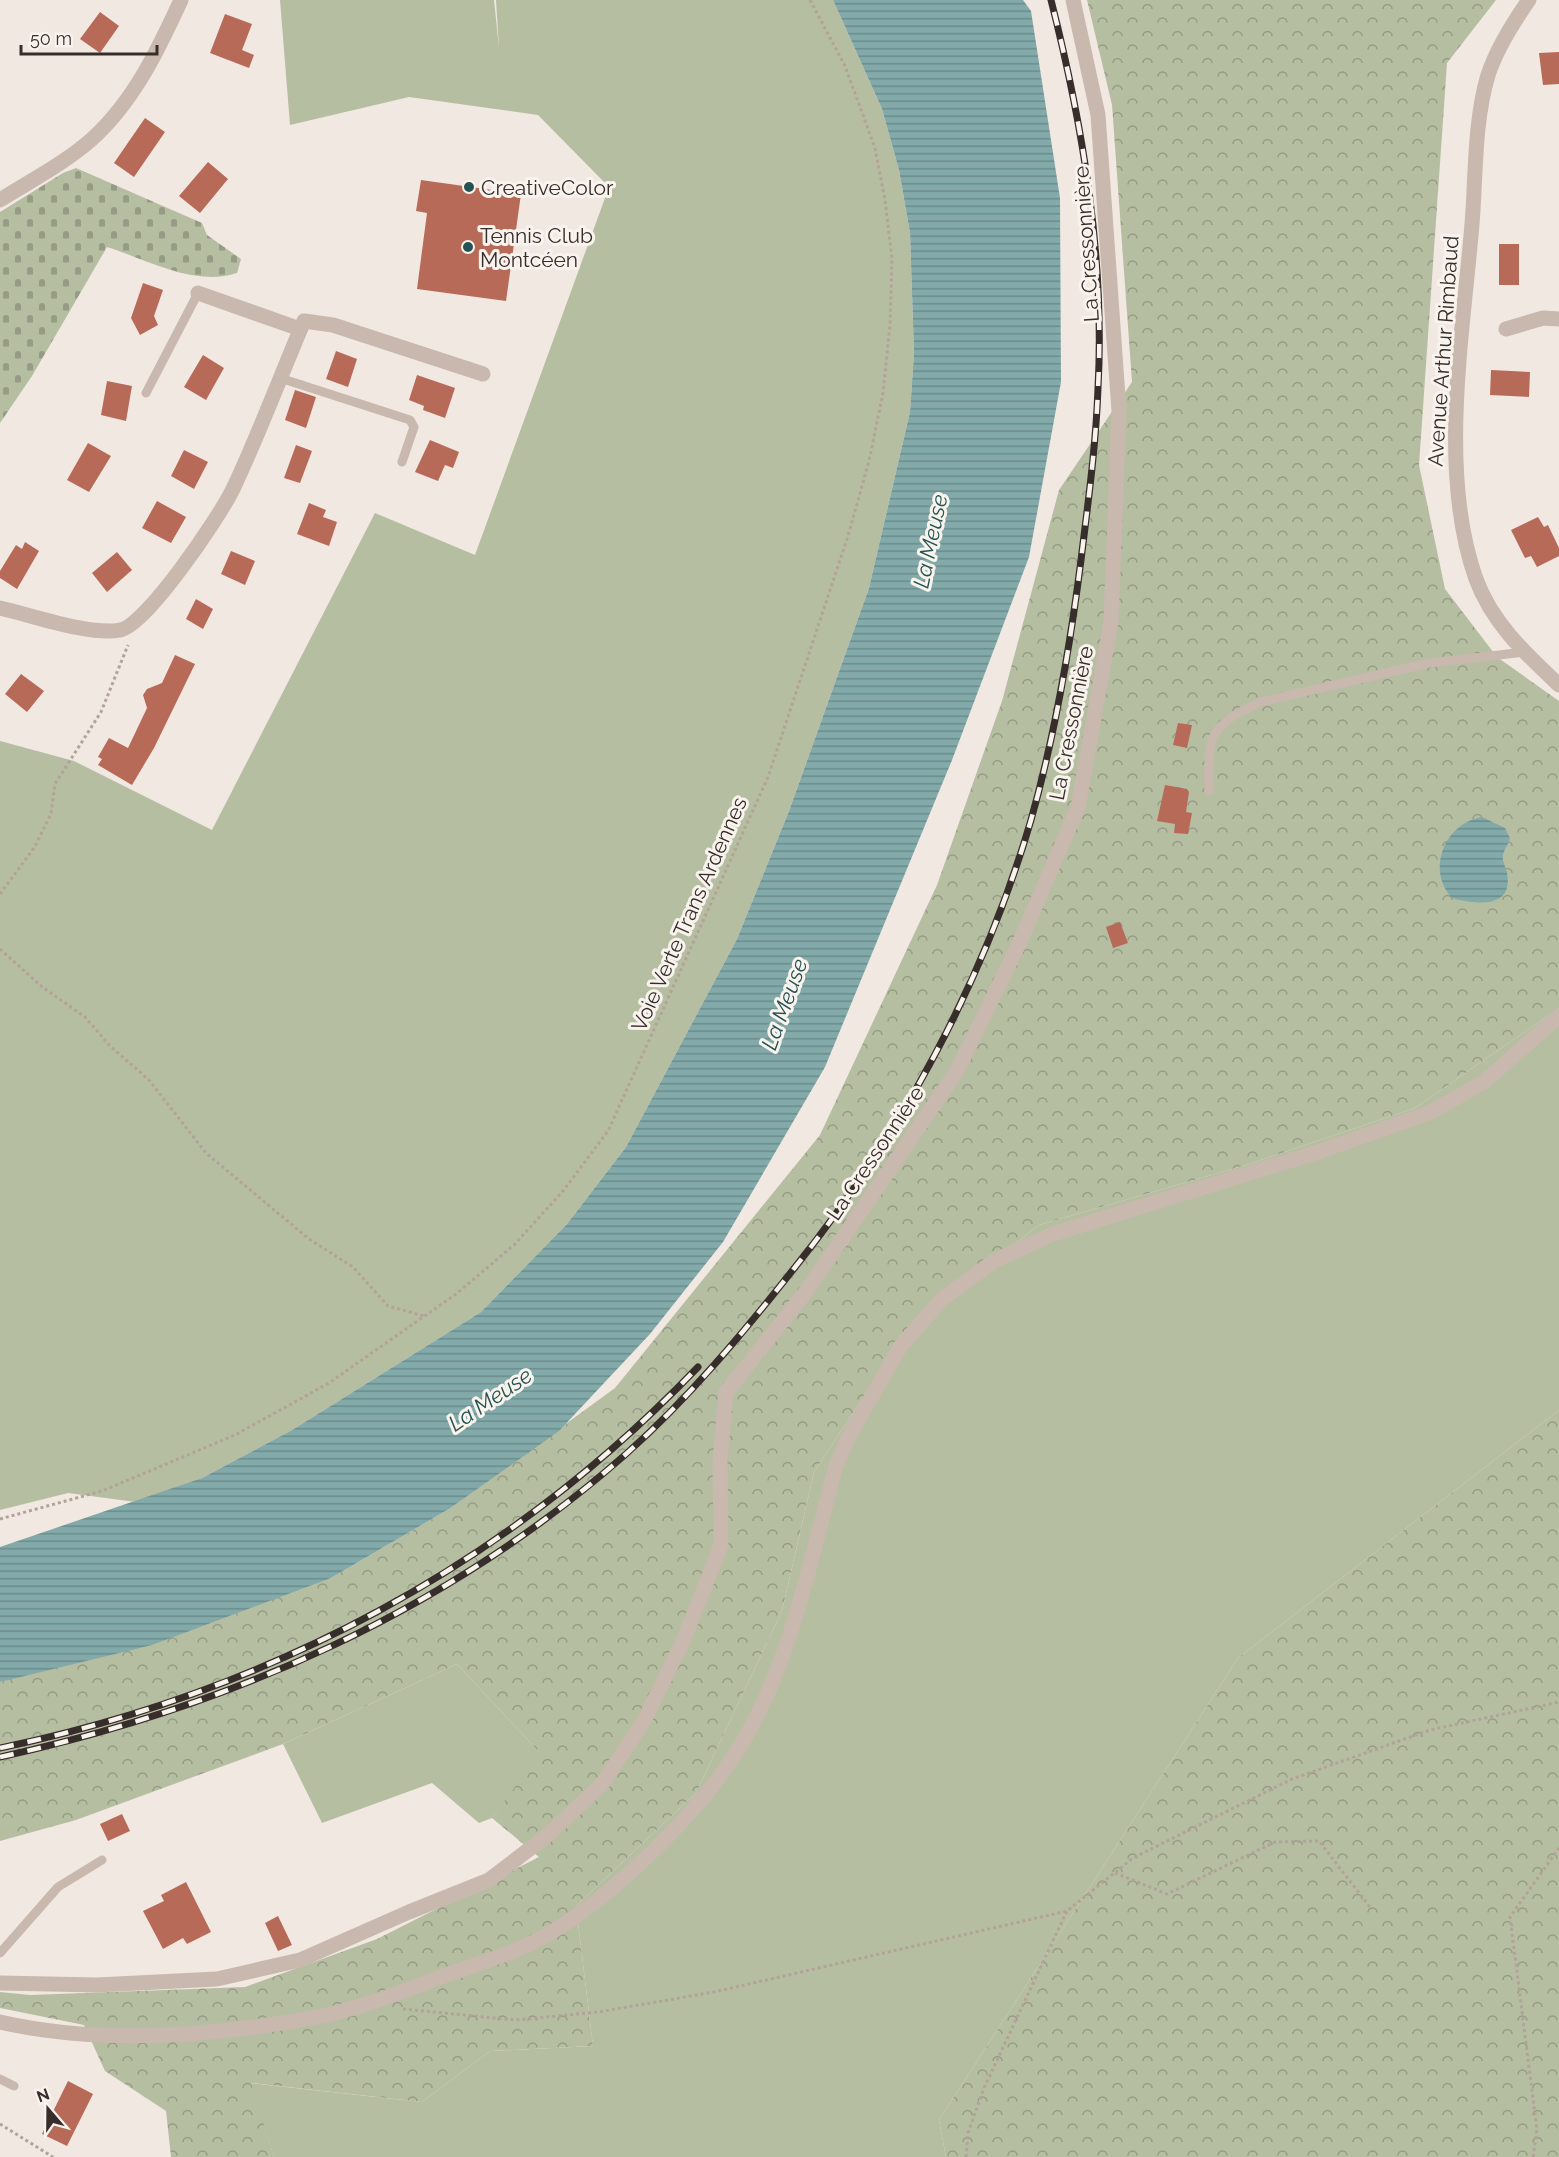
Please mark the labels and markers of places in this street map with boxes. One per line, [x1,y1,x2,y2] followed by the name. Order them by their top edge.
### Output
[481,175,614,200] place label: CreativeColor
[462,180,476,194] marker: CreativeColor
[480,223,593,272] place label: Tennis Club Montcéen
[461,240,475,254] marker: Tennis Club Montcéen

